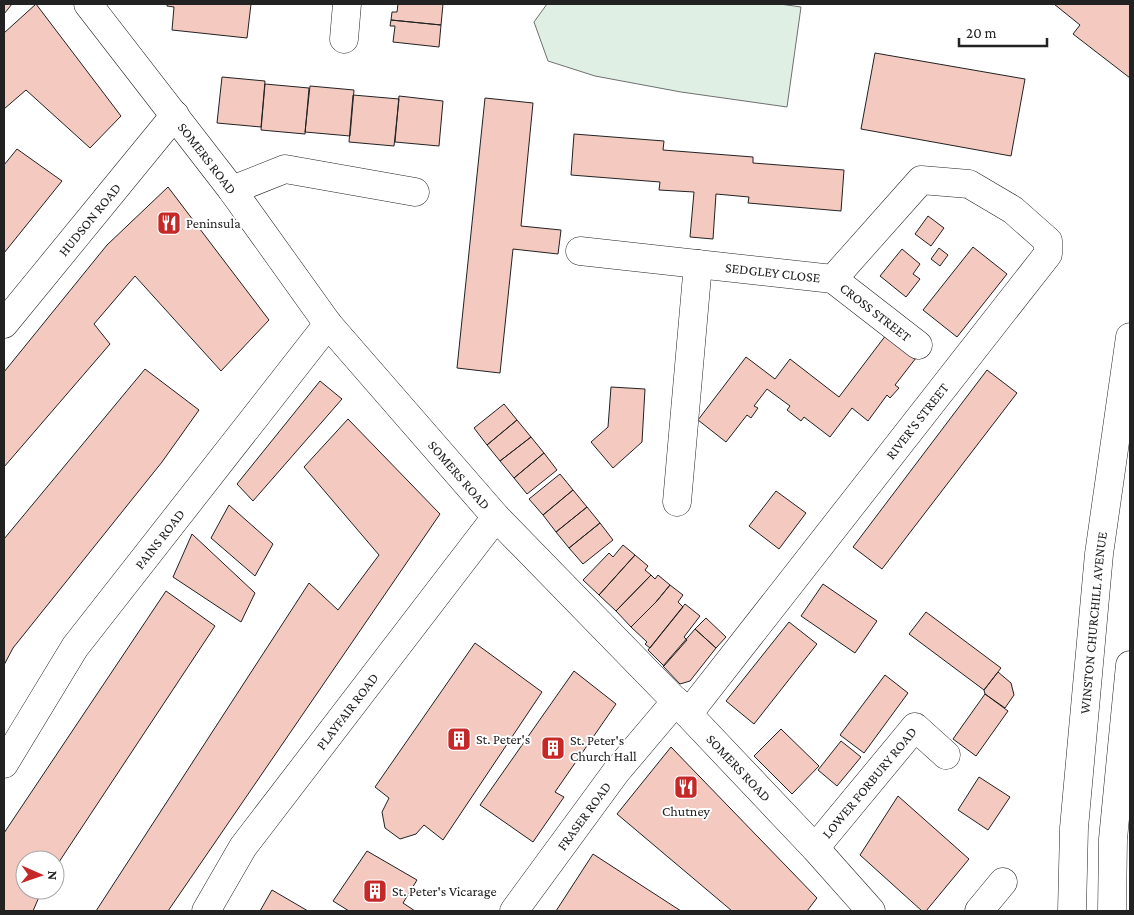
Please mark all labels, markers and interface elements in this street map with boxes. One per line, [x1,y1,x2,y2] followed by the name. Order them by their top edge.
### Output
[959,15,1046,47] scale bar
[966,25,997,41] text: 20 m
[175,119,240,197] street label: SOMERS ROAD
[55,180,124,259] street label: HUDSON ROAD
[156,210,182,236] restaurant icon: Peninsula
[186,215,241,231] place label: Peninsula
[724,259,822,286] street label: SEDGLEY CLOSE
[837,280,915,345] street label: CROSS STREET
[882,379,952,462] street label: RIVER'S STREET
[425,437,494,513] street label: SOMERS ROAD
[131,506,188,572] street label: PAINS ROAD
[1076,530,1110,715] street label: WINSTON CHURCHILL AVENUE
[313,670,382,753] street label: PLAYFAIR ROAD
[819,724,920,841] street label: LOWER FORBURY ROAD
[446,726,472,752] building icon: St. Peter's
[476,731,530,747] place label: St. Peter's
[703,731,774,804] street label: SOMERS ROAD
[570,732,637,764] place label: St. Peter's Church Hall
[540,735,566,761] building icon: St. Peter's Church Hall
[673,774,699,800] restaurant icon: Chutney
[553,778,614,853] street label: FRASER ROAD
[662,803,711,819] place label: Chutney
[15,850,65,900] north arrow
[45,870,61,881] text: N
[362,878,388,904] building icon: St. Peter's Vicarage
[392,883,497,899] place label: St. Peter's Vicarage

